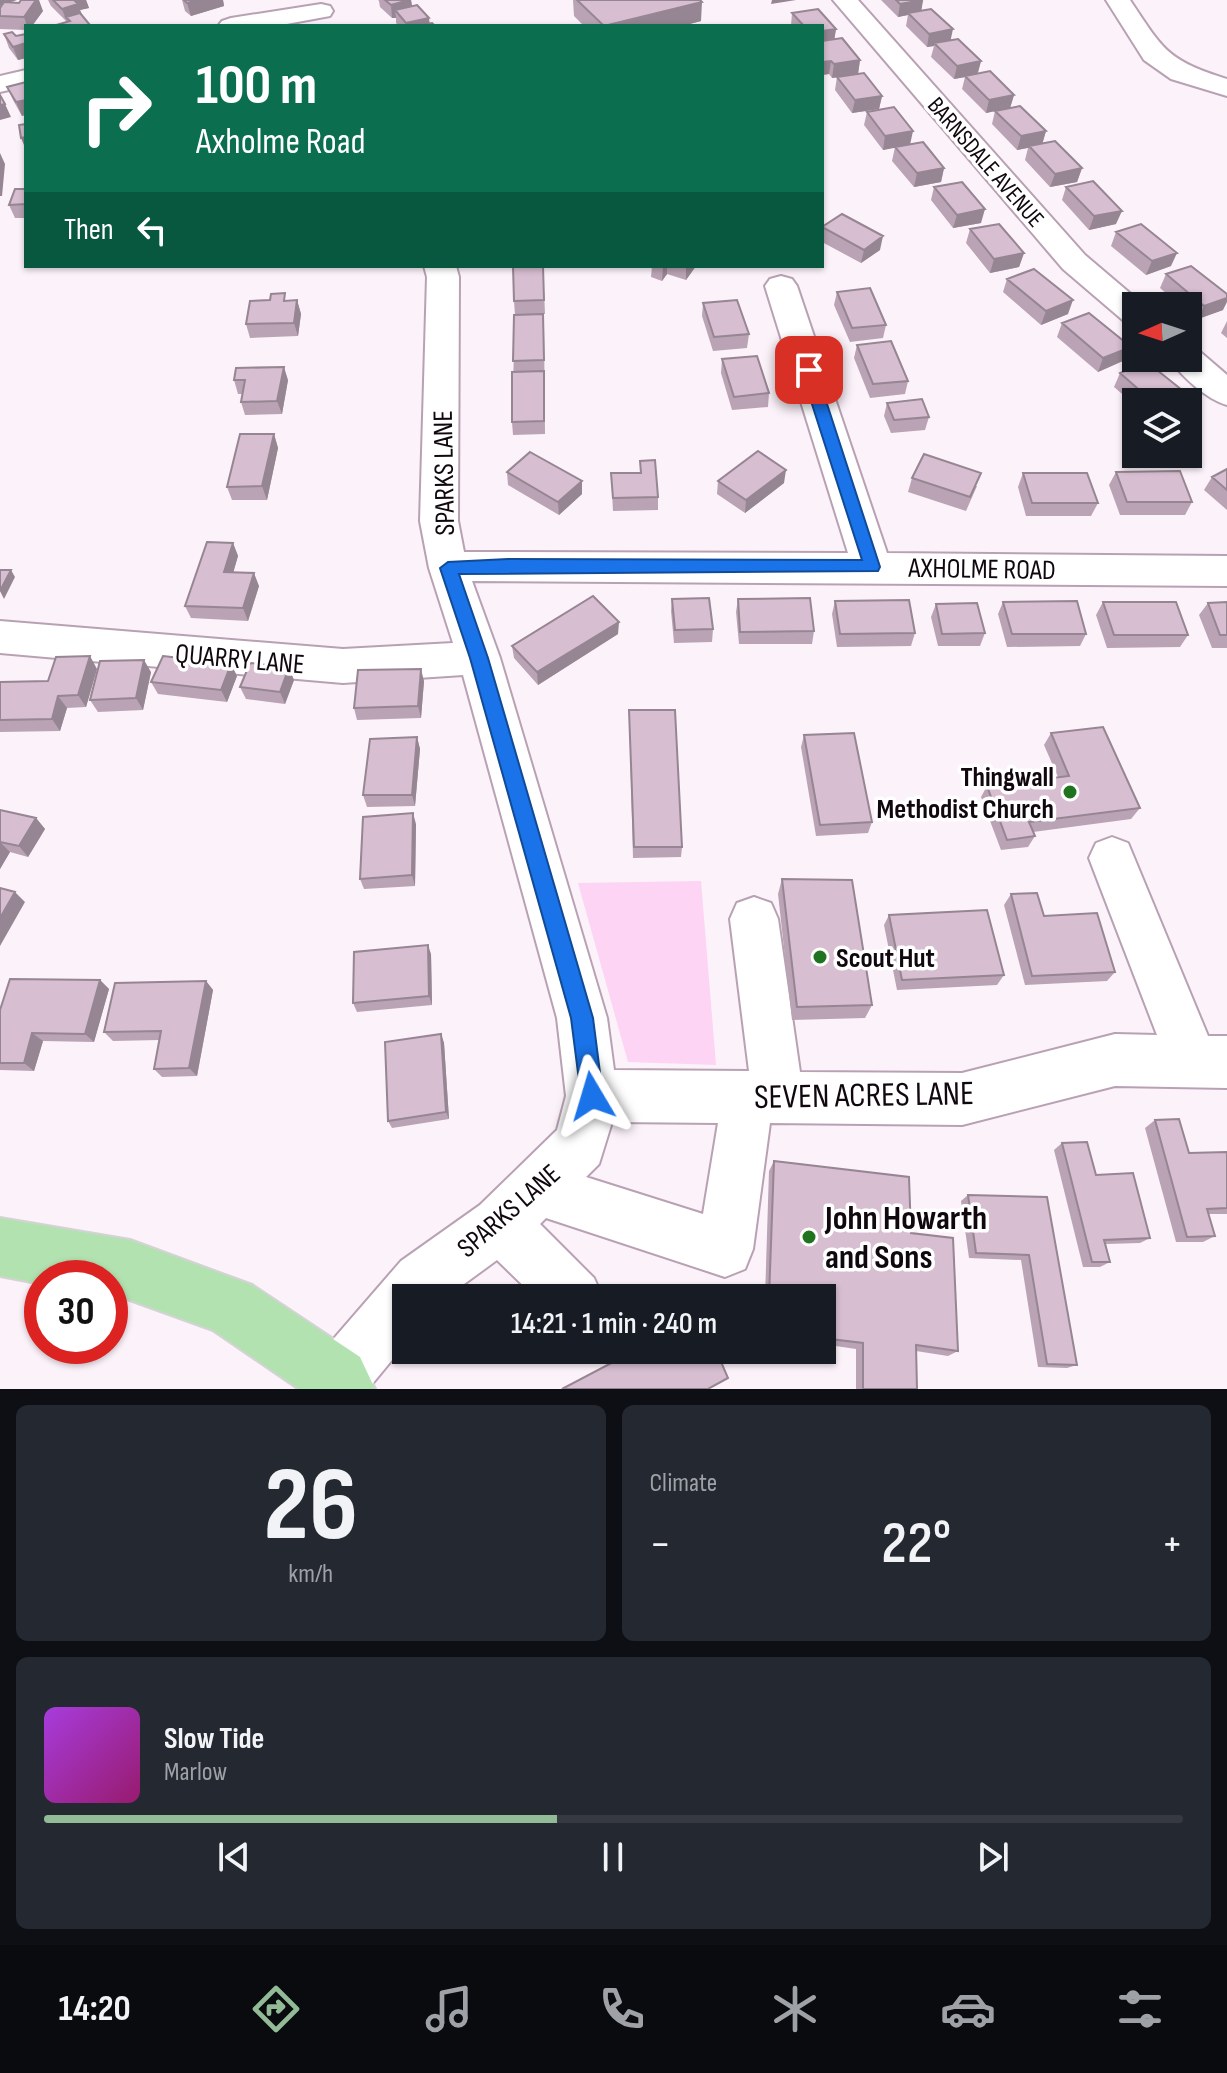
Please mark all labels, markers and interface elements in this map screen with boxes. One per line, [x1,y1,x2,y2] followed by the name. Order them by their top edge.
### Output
[196,53,317,120] text: 100 m
[64,56,168,160] icon: right
[921,91,1050,233] street label: BARNSDALE AVENUE
[196,121,366,164] text: Axholme Road
[130,208,174,252] icon: left
[64,212,114,248] text: Then
[1122,292,1202,372] north arrow
[1122,292,1202,468] map controls
[775,336,843,404] pin
[787,348,831,392] icon: arrive
[1122,388,1202,468] button: layers
[427,410,462,536] street label: SPARKS LANE
[907,552,1056,587] street label: AXHOLME ROAD
[174,637,306,682] street label: QUARRY LANE
[877,761,1054,826] place label: Thingwall Methodist Church
[1061,783,1079,801] marker: Thingwall Methodist Church
[836,942,935,975] place label: Scout Hut
[811,948,829,966] marker: Scout Hut
[550,1054,634,1138] position arrow
[754,1073,974,1118] street label: SEVEN ACRES LANE
[451,1157,567,1265] street label: SPARKS LANE
[824,1198,987,1278] place label: John Howarth and Sons
[800,1228,818,1246] marker: John Howarth and Sons
[24,1260,128,1364] speed limit sign: 30
[511,1306,717,1342] text: 14:21 · 1 min · 240 m
[263,1444,358,1569] text: 26
[650,1468,717,1499] text: Climate
[881,1508,951,1580] text: 22°
[650,1518,671,1571] text: −
[1161,1518,1183,1571] text: +
[288,1559,333,1590] text: km/h
[164,1721,264,1757] text: Slow Tide
[164,1757,227,1788] text: Marlow
[212,1835,256,1879] icon: previous
[591,1835,635,1879] icon: pause
[971,1835,1015,1879] icon: next
[248,1981,304,2037] icon: directions
[421,1981,477,2037] icon: music
[594,1981,650,2037] icon: phone
[767,1981,823,2037] icon: climate
[940,1981,996,2037] icon: car
[1112,1981,1168,2037] icon: filters
[58,1988,131,2031] text: 14:20

